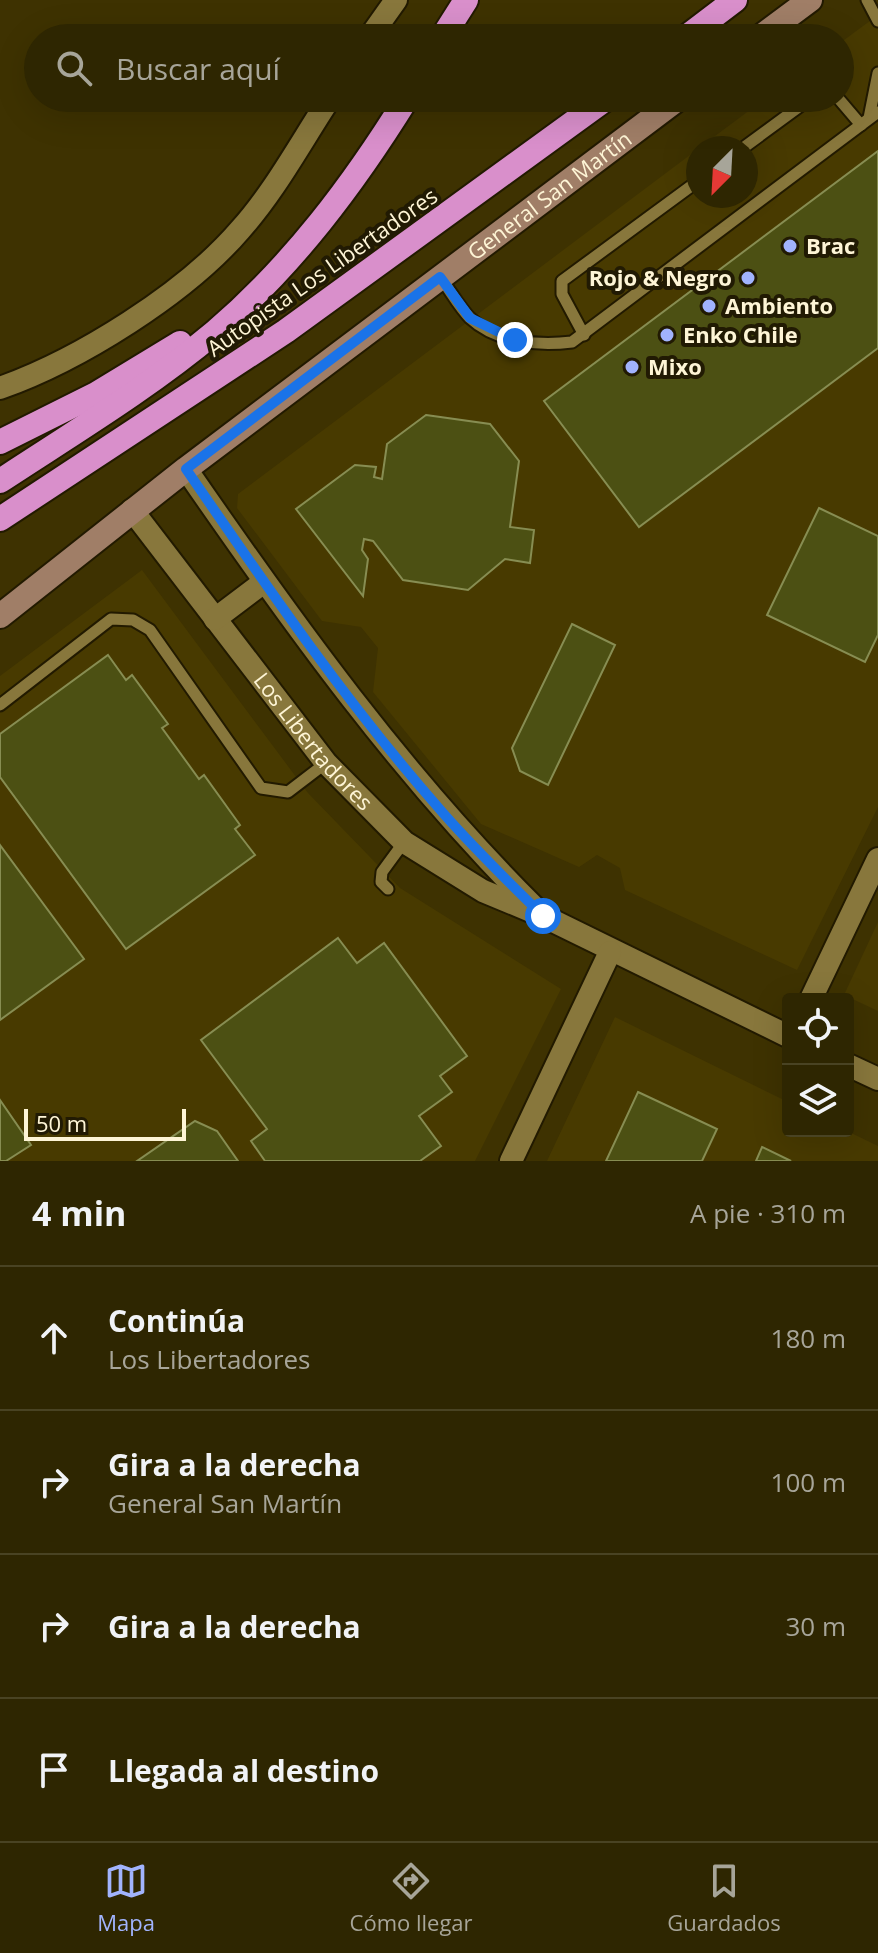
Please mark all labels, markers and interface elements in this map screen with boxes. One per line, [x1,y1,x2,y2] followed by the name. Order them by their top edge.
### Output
[24,24,854,112] search box
[52,46,96,90] icon: search
[116,48,280,89] text: Buscar aquí
[461,123,637,266] street label: General San Martín
[686,136,758,208] north arrow
[200,180,443,362] street label: Autopista Los Libertadores
[806,230,855,260] place label: Brac
[781,237,799,255] marker: Brac
[589,262,732,292] place label: Rojo & Negro
[739,269,757,287] marker: Rojo & Negro
[725,290,833,320] place label: Ambiento
[700,297,718,315] marker: Ambiento
[683,319,798,349] place label: Enko Chile
[497,322,533,358] route end
[658,326,676,344] marker: Enko Chile
[648,351,702,381] place label: Mixo
[623,358,641,376] marker: Mixo
[248,666,380,816] street label: Los Libertadores
[525,898,561,934] route start
[782,993,854,1137] map controls
[782,993,854,1065] button: locate
[782,1065,854,1137] button: layers
[24,1105,186,1141] scale bar
[36,1108,87,1138] text: 50 m
[32,1190,126,1236] text: 4 min
[690,1195,846,1231] text: A pie · 310 m
[108,1300,245,1341] text: Continúa
[32,1316,76,1360] icon: ahead
[771,1320,846,1356] text: 180 m
[108,1341,311,1377] text: Los Libertadores
[108,1444,361,1485] text: Gira a la derecha
[32,1460,76,1504] icon: right
[771,1464,846,1500] text: 100 m
[108,1485,342,1521] text: General San Martín
[32,1604,76,1648] icon: right
[108,1606,361,1647] text: Gira a la derecha
[785,1608,846,1644] text: 30 m
[32,1748,76,1792] icon: arrive
[108,1750,379,1791] text: Llegada al destino
[97,1859,155,1937] tab: Mapa
[350,1859,473,1937] tab: Cómo llegar
[667,1859,781,1937] tab: Guardados

